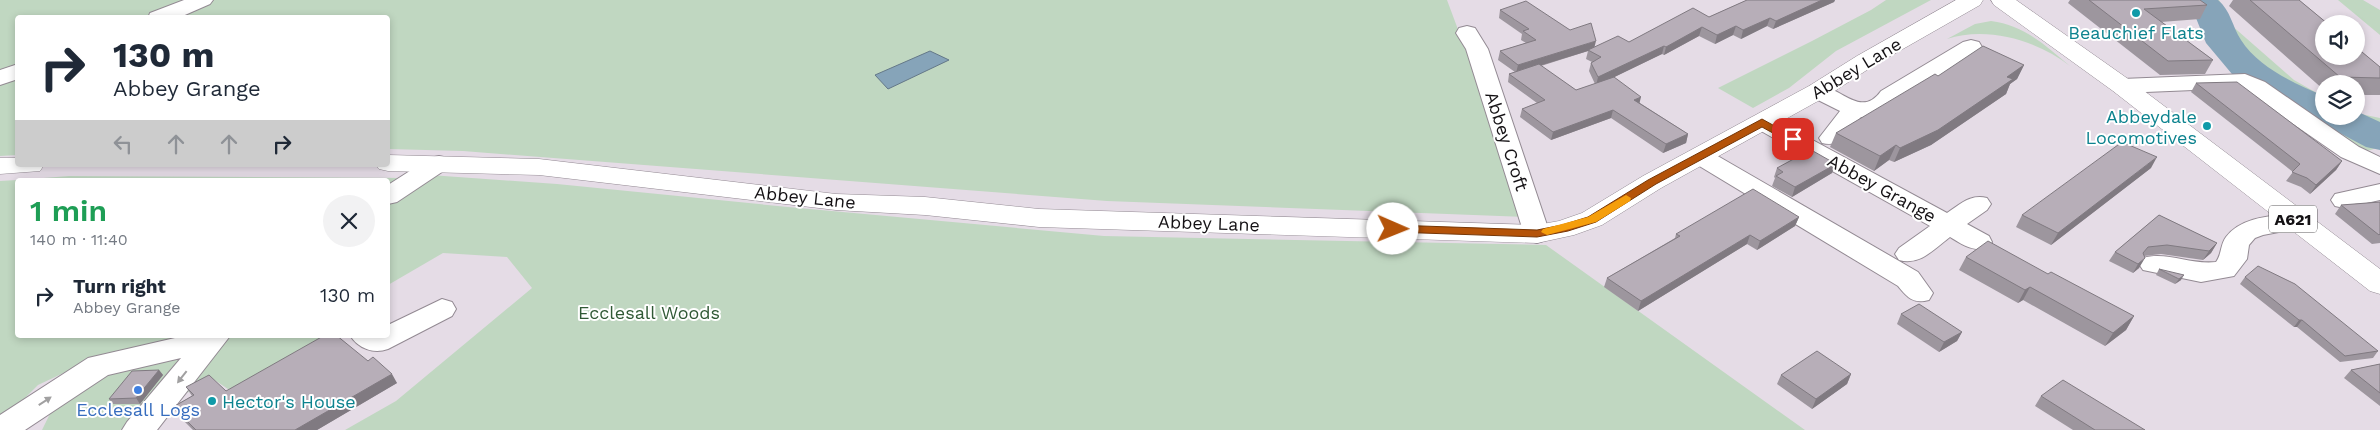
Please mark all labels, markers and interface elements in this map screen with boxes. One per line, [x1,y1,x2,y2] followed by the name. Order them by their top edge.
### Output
[2130,7,2142,19] marker: Beauchief Flats
[2315,15,2365,125] map controls
[2315,15,2365,65] button: sound
[2068,22,2204,43] place label: Beauchief Flats
[1807,33,1905,103] street label: Abbey Lane
[113,34,214,76] text: 130 m
[30,35,95,100] icon: right
[2315,75,2365,125] button: layers
[113,76,261,101] text: Abbey Grange
[1481,89,1533,194] street label: Abbey Croft
[2085,106,2197,148] place label: Abbeydale Locomotives
[1772,118,1814,160] pin
[2201,120,2213,132] marker: Abbeydale Locomotives
[1779,125,1807,153] icon: arrive
[109,130,137,158] icon: left
[162,130,190,158] icon: ahead
[215,130,243,158] icon: ahead
[268,130,296,158] icon: right
[1824,150,1940,226] street label: Abbey Grange
[753,181,857,213] street label: Abbey Lane
[30,193,107,228] text: 1 min
[323,195,375,247] button: close
[1366,202,1418,254] position arrow
[2269,205,2317,232] road number: A621
[1158,211,1260,235] street label: Abbey Lane
[30,230,128,249] text: 140 m · 11:40
[73,275,166,298] text: Turn right
[30,282,58,310] icon: right
[320,284,375,307] text: 130 m
[73,298,180,317] text: Abbey Grange
[578,302,720,323] park label: Ecclesall Woods
[176,370,187,383] one-way arrow
[132,384,144,396] marker: Ecclesall Logs
[222,391,356,412] place label: Hector's House
[206,395,218,407] marker: Hector's House
[38,396,52,406] one-way arrow
[76,399,200,420] place label: Ecclesall Logs

